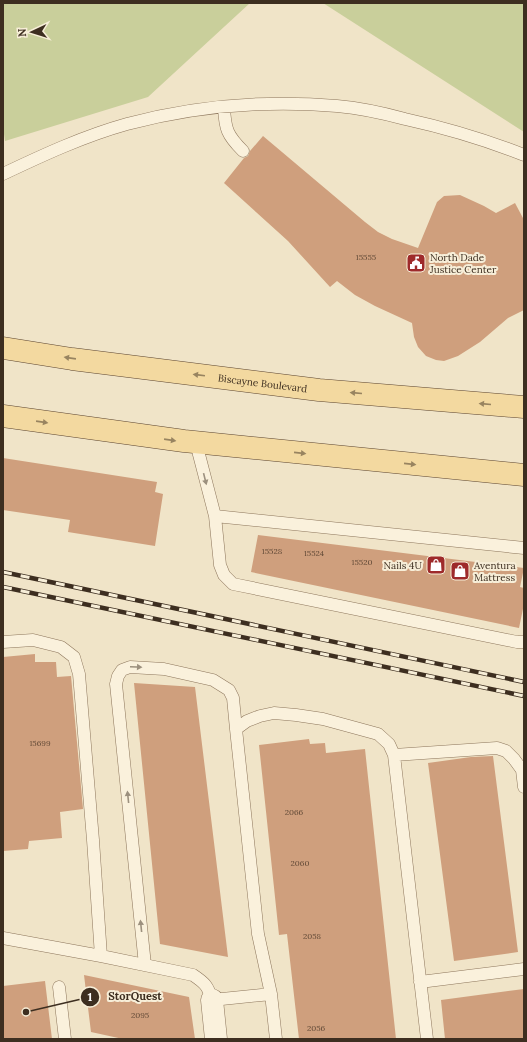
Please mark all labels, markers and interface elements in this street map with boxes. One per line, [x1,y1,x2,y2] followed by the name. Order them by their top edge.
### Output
[12,12,52,52] north arrow
[15,27,29,37] text: N
[429,251,497,276] place label: North Dade Justice Center
[356,252,376,262] house number: 15555
[405,252,427,274] public building icon: North Dade Justice Center
[64,355,76,361] one-way arrow
[217,371,308,395] street label: Biscayne Boulevard
[193,372,205,378] one-way arrow
[350,390,362,397] one-way arrow
[479,401,491,408] one-way arrow
[36,419,48,425] one-way arrow
[164,437,176,443] one-way arrow
[294,450,306,456] one-way arrow
[404,460,416,467] one-way arrow
[203,473,209,485] one-way arrow
[262,546,283,556] house number: 15528
[304,548,325,558] house number: 15524
[425,554,447,576] shop icon: Nails 4U
[352,557,372,567] house number: 15520
[384,559,422,572] place label: Nails 4U
[473,559,516,584] place label: Aventura Mattress
[449,560,471,582] shop icon: Aventura Mattress
[130,664,142,671] one-way arrow
[29,738,51,748] house number: 15699
[125,791,131,803] one-way arrow
[285,807,304,817] house number: 2066
[291,858,309,868] house number: 2060
[138,920,145,932] one-way arrow
[303,931,322,941] house number: 2058
[80,985,170,1008] callout: StorQuest
[88,989,93,1004] text: 1
[108,989,162,1003] text: StorQuest
[131,1010,149,1020] house number: 2095
[307,1023,325,1033] house number: 2056

